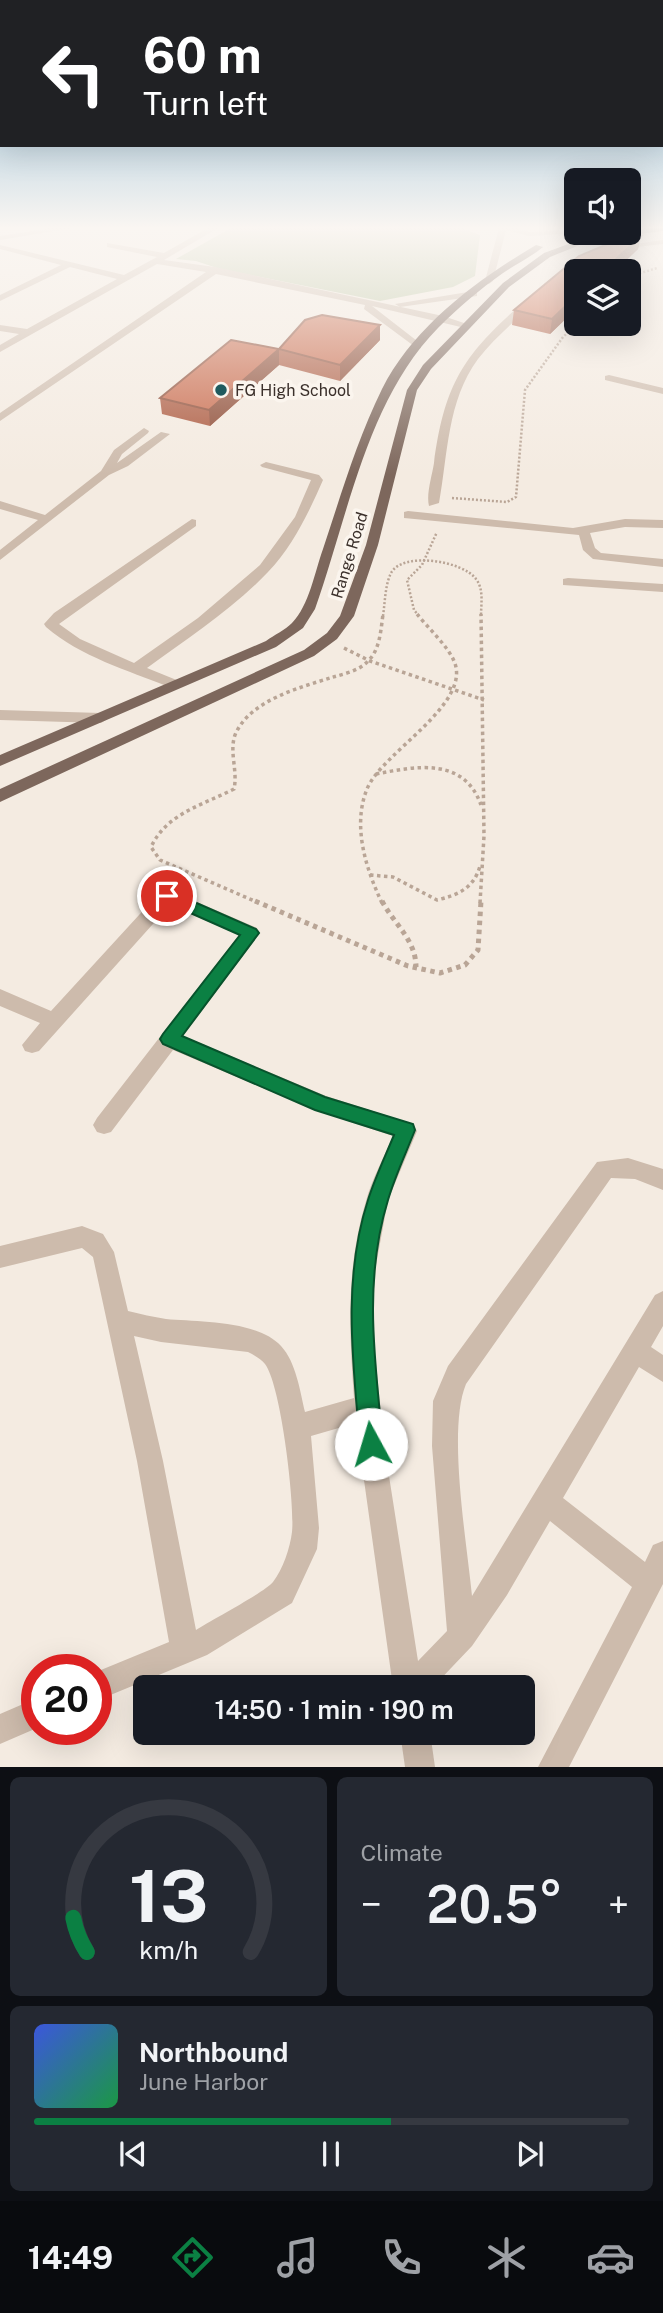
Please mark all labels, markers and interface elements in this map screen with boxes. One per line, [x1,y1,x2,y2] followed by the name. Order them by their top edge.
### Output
[143,26,262,84] text: 60 m
[28,28,119,119] icon: left
[143,85,268,122] text: Turn left
[564,168,641,336] map controls
[564,168,641,245] button: sound
[564,259,641,336] button: layers
[235,381,351,400] place label: FG High School
[213,382,229,398] marker: FG High School
[327,510,372,601] street label: Range Road
[137,866,197,926] pin
[148,877,186,915] icon: arrive
[334,1407,408,1481] position arrow
[21,1654,112,1745] speed limit sign: 20
[214,1694,454,1725] text: 14:50 · 1 min · 190 m
[361,1839,443,1866] text: Climate
[128,1854,208,1939] text: 13
[427,1874,563,1935] text: 20.5°
[361,1882,382,1927] text: −
[608,1882,629,1927] text: +
[139,1935,198,1965] text: km/h
[139,2037,288,2068] text: Northbound
[139,2068,268,2095] text: June Harbor
[114,2135,152,2173] icon: previous
[312,2135,350,2173] icon: pause
[511,2135,549,2173] icon: next
[168,2233,217,2282] icon: directions
[273,2233,322,2282] icon: music
[377,2233,426,2282] icon: phone
[482,2233,531,2282] icon: climate
[586,2233,635,2282] icon: car
[28,2239,113,2276] text: 14:49

